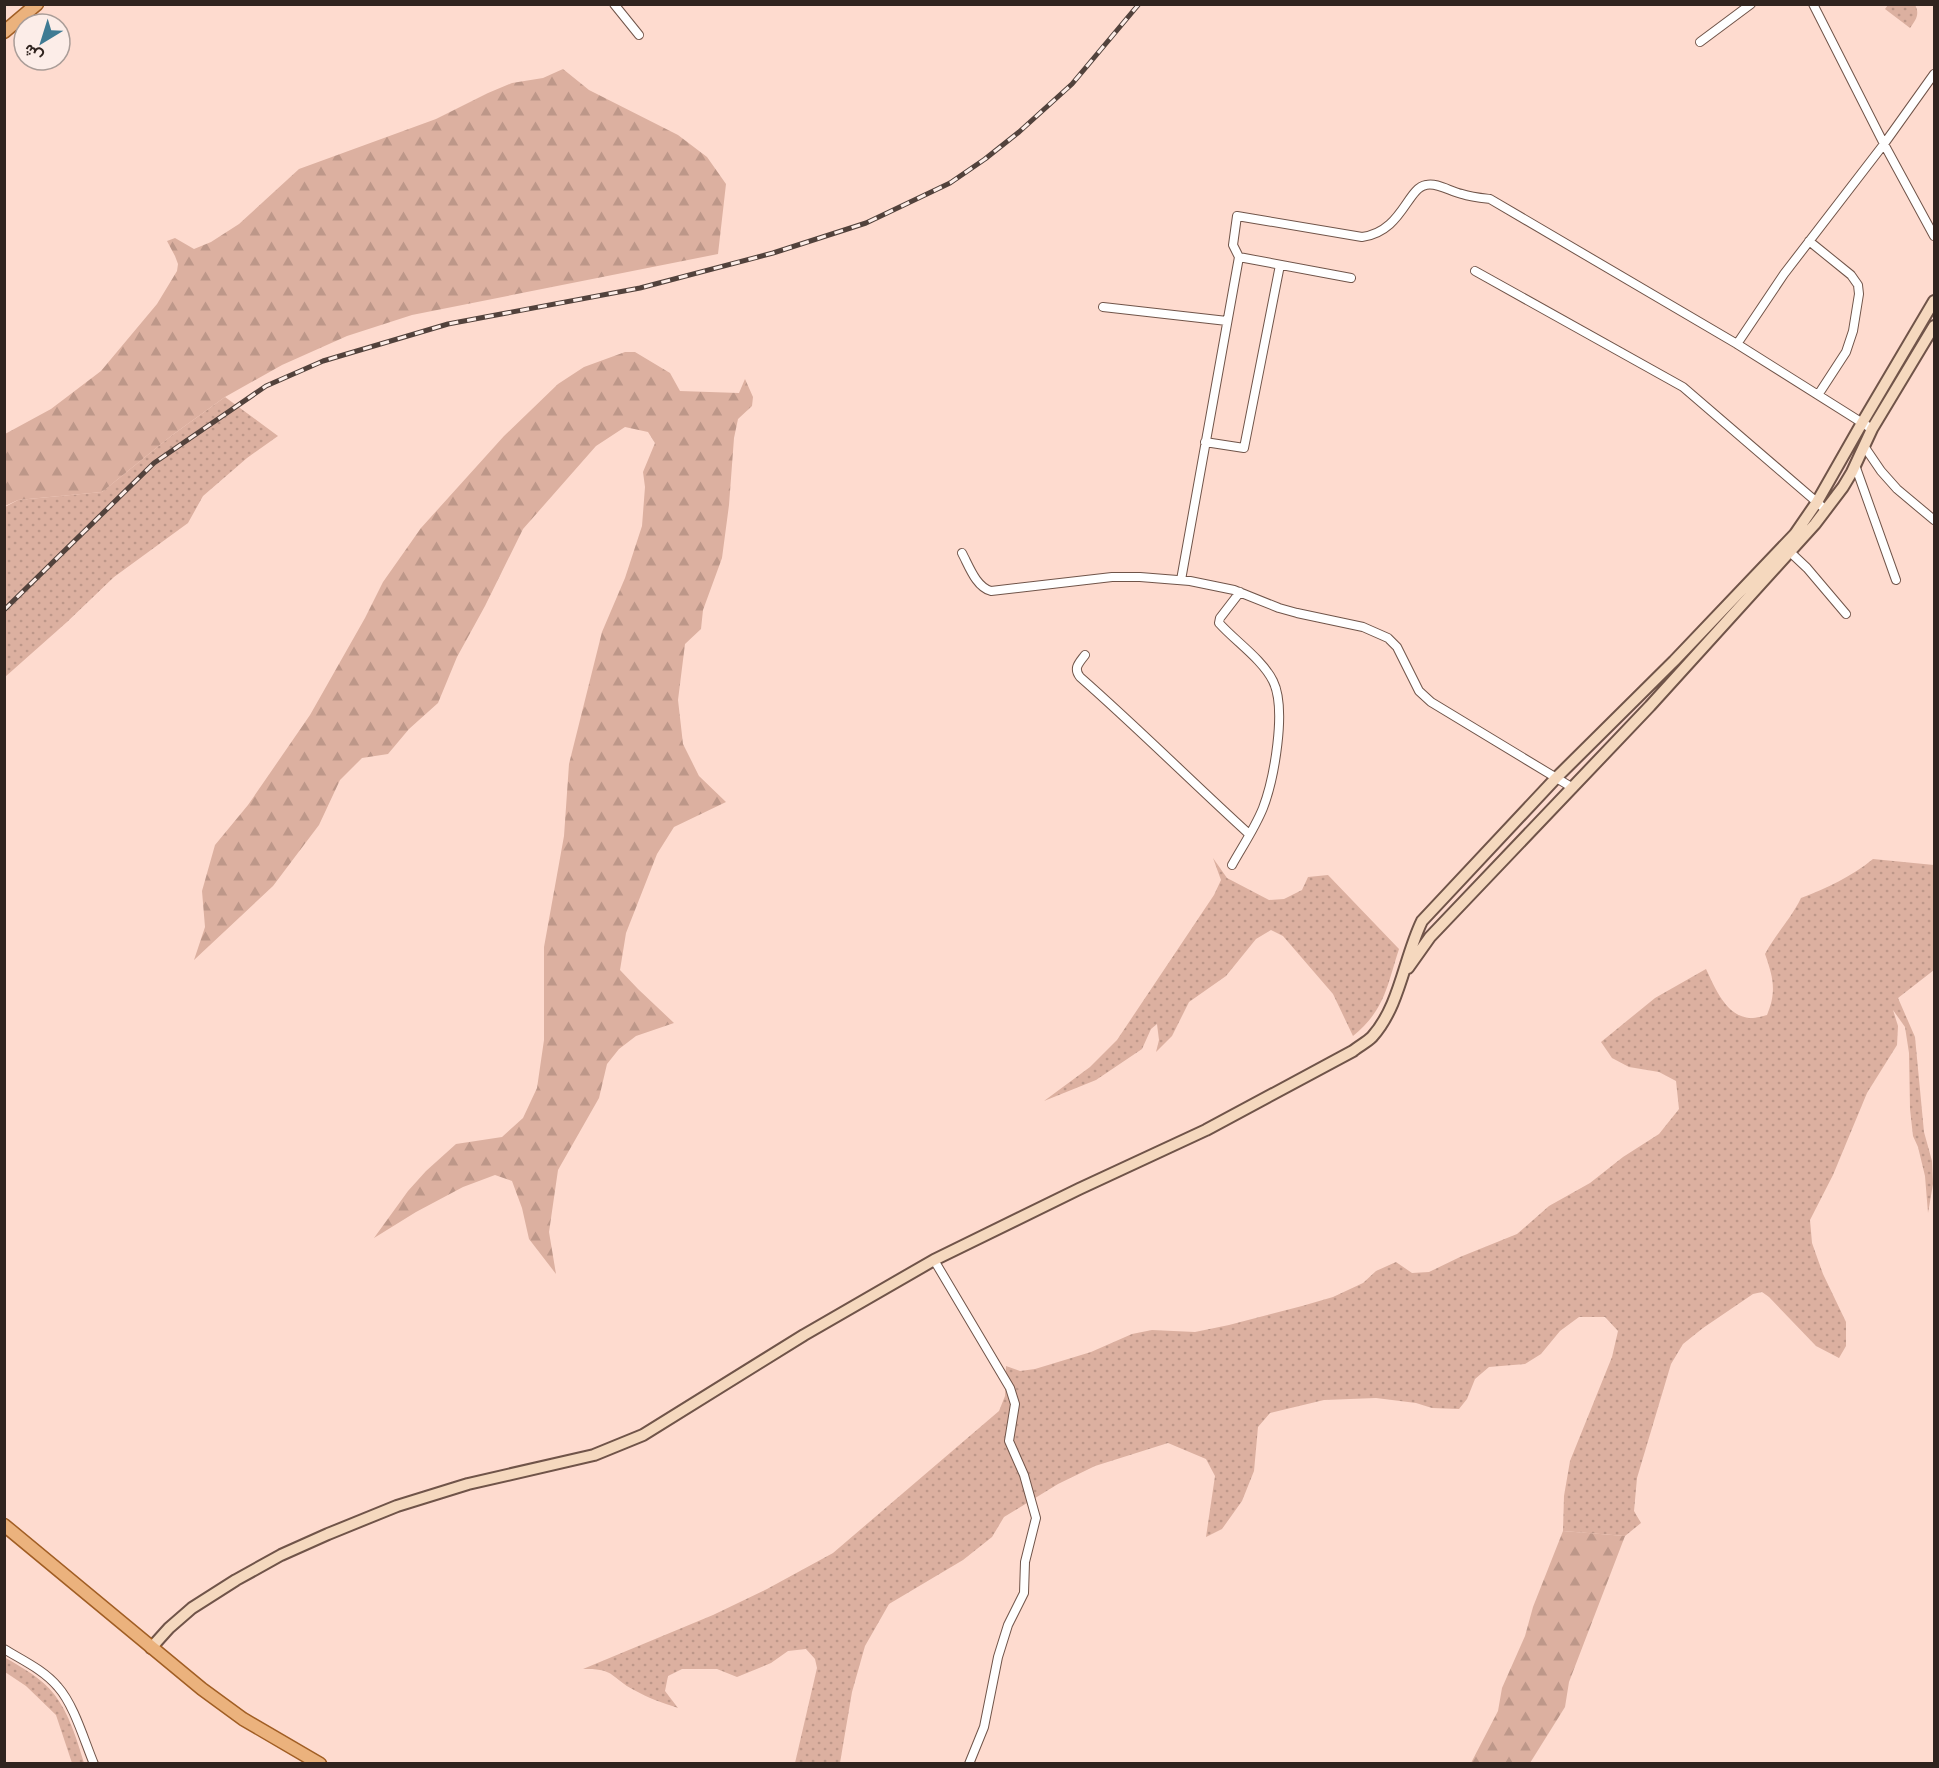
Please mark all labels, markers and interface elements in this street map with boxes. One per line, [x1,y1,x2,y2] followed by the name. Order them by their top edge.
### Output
[12,12,72,72] north arrow
[20,40,47,66] text: ش

